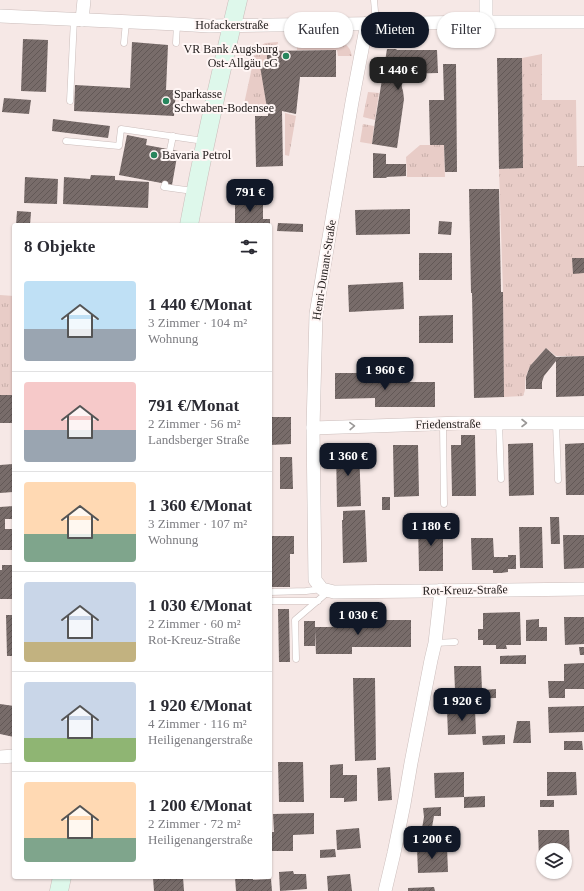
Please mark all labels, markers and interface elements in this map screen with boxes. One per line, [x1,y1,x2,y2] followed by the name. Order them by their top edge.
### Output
[284,12,353,48] chip: Kaufen
[361,12,429,48] chip: Mieten
[437,12,495,48] chip: Filter
[195,18,269,32] street label: Hofackerstraße
[184,42,278,70] place label: VR Bank Augsburg Ost-Allgäu eG
[281,51,291,61] marker: VR Bank Augsburg Ost-Allgäu eG
[361,57,435,91] pin: 1 440 €
[379,62,418,77] text: 1 440 €
[174,87,274,115] place label: Sparkasse Schwaben-Bodensee
[161,96,171,106] marker: Sparkasse Schwaben-Bodensee
[162,148,232,162] place label: Bavaria Petrol
[149,150,159,160] marker: Bavaria Petrol
[222,179,278,213] pin: 791 €
[235,184,265,199] text: 791 €
[309,219,339,321] street label: Henri-Dunant-Straße
[238,236,260,258] icon: filters
[24,237,95,256] text: 8 Objekte
[148,295,252,314] text: 1 440 €/Monat
[56,297,104,345] icon: home
[148,315,247,330] text: 3 Zimmer · 104 m²
[148,331,198,346] text: Wohnung
[348,357,422,391] pin: 1 960 €
[366,362,405,377] text: 1 960 €
[148,396,239,415] text: 791 €/Monat
[56,398,104,446] icon: home
[148,416,241,431] text: 2 Zimmer · 56 m²
[415,416,481,432] street label: Friedenstraße
[521,419,527,427] one-way arrow
[349,422,355,431] one-way arrow
[148,432,249,447] text: Landsberger Straße
[311,443,385,477] pin: 1 360 €
[329,448,368,463] text: 1 360 €
[148,496,252,515] text: 1 360 €/Monat
[56,498,104,546] icon: home
[394,513,468,547] pin: 1 180 €
[148,516,247,531] text: 3 Zimmer · 107 m²
[412,518,451,533] text: 1 180 €
[148,532,198,547] text: Wohnung
[422,582,508,598] street label: Rot-Kreuz-Straße
[148,596,252,615] text: 1 030 €/Monat
[56,598,104,646] icon: home
[321,602,395,636] pin: 1 030 €
[339,607,378,622] text: 1 030 €
[148,616,241,631] text: 2 Zimmer · 60 m²
[148,632,240,647] text: Rot-Kreuz-Straße
[425,688,499,722] pin: 1 920 €
[443,693,482,708] text: 1 920 €
[148,696,252,715] text: 1 920 €/Monat
[56,698,104,746] icon: home
[148,716,247,731] text: 4 Zimmer · 116 m²
[148,732,253,747] text: Heiligenangerstraße
[148,796,252,815] text: 1 200 €/Monat
[56,798,104,846] icon: home
[148,816,241,831] text: 2 Zimmer · 72 m²
[395,826,469,860] pin: 1 200 €
[413,831,452,846] text: 1 200 €
[148,832,253,847] text: Heiligenangerstraße
[536,843,572,879] map controls
[536,843,572,879] button: layers

